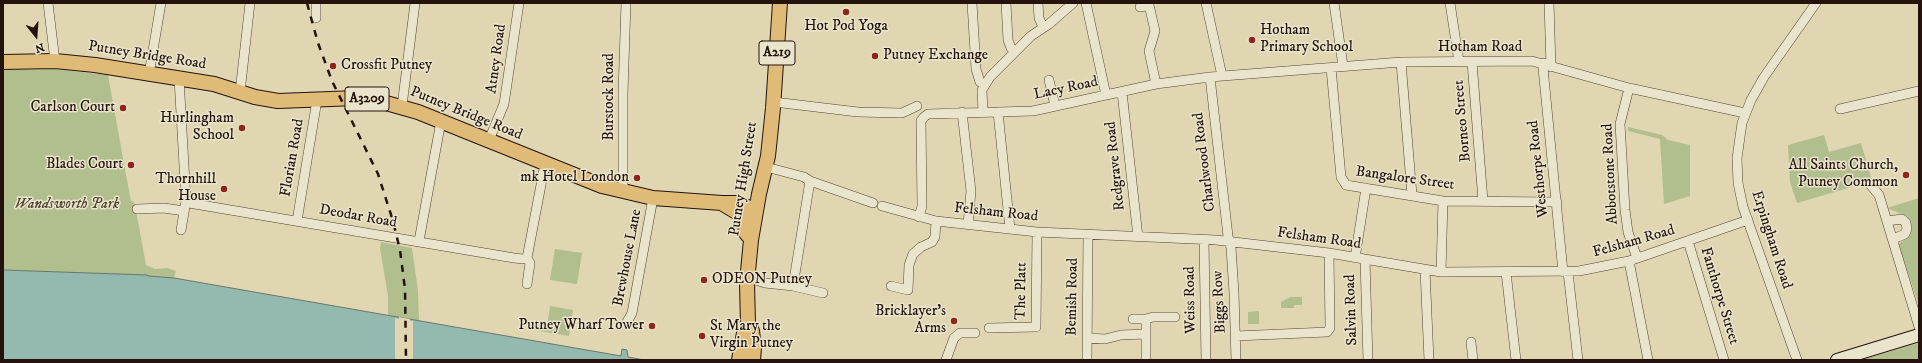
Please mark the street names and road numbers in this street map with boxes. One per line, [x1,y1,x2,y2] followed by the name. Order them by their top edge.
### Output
[483,23,511,95] street label: Atney Road
[87,38,207,74] street label: Putney Bridge Road
[1438,39,1522,57] street label: Hotham Road
[759,41,795,65] road number: A219
[601,53,619,141] street label: Burstock Road
[1032,73,1100,105] street label: Lacy Road
[1450,79,1476,163] street label: Borneo Street
[407,83,525,145] street label: Putney Bridge Road
[345,87,389,111] road number: A3209
[1190,111,1220,213] street label: Charlwood Road
[277,118,309,198] street label: Florian Road
[1525,119,1553,219] street label: Westhorpe Road
[1102,120,1130,212] street label: Redgrave Road
[726,121,762,237] street label: Putney High Street
[1599,123,1623,225] street label: Abbotstone Road
[1354,163,1456,195] street label: Bangalore Street
[1747,188,1795,292] street label: Erpingham Road
[953,200,1039,226] street label: Felsham Road
[318,201,398,233] street label: Deodar Road
[610,208,646,308] street label: Brewhouse Lane
[1591,222,1677,262] street label: Felsham Road
[1276,224,1362,254] street label: Felsham Road
[1696,245,1742,347] street label: Fanthorpe Street
[1063,258,1083,336] street label: Bemish Road
[1012,262,1032,320] street label: The Platt
[1181,266,1201,334] street label: Weiss Road
[1209,270,1231,334] street label: Biggs Row
[1342,274,1362,346] street label: Salvin Road

